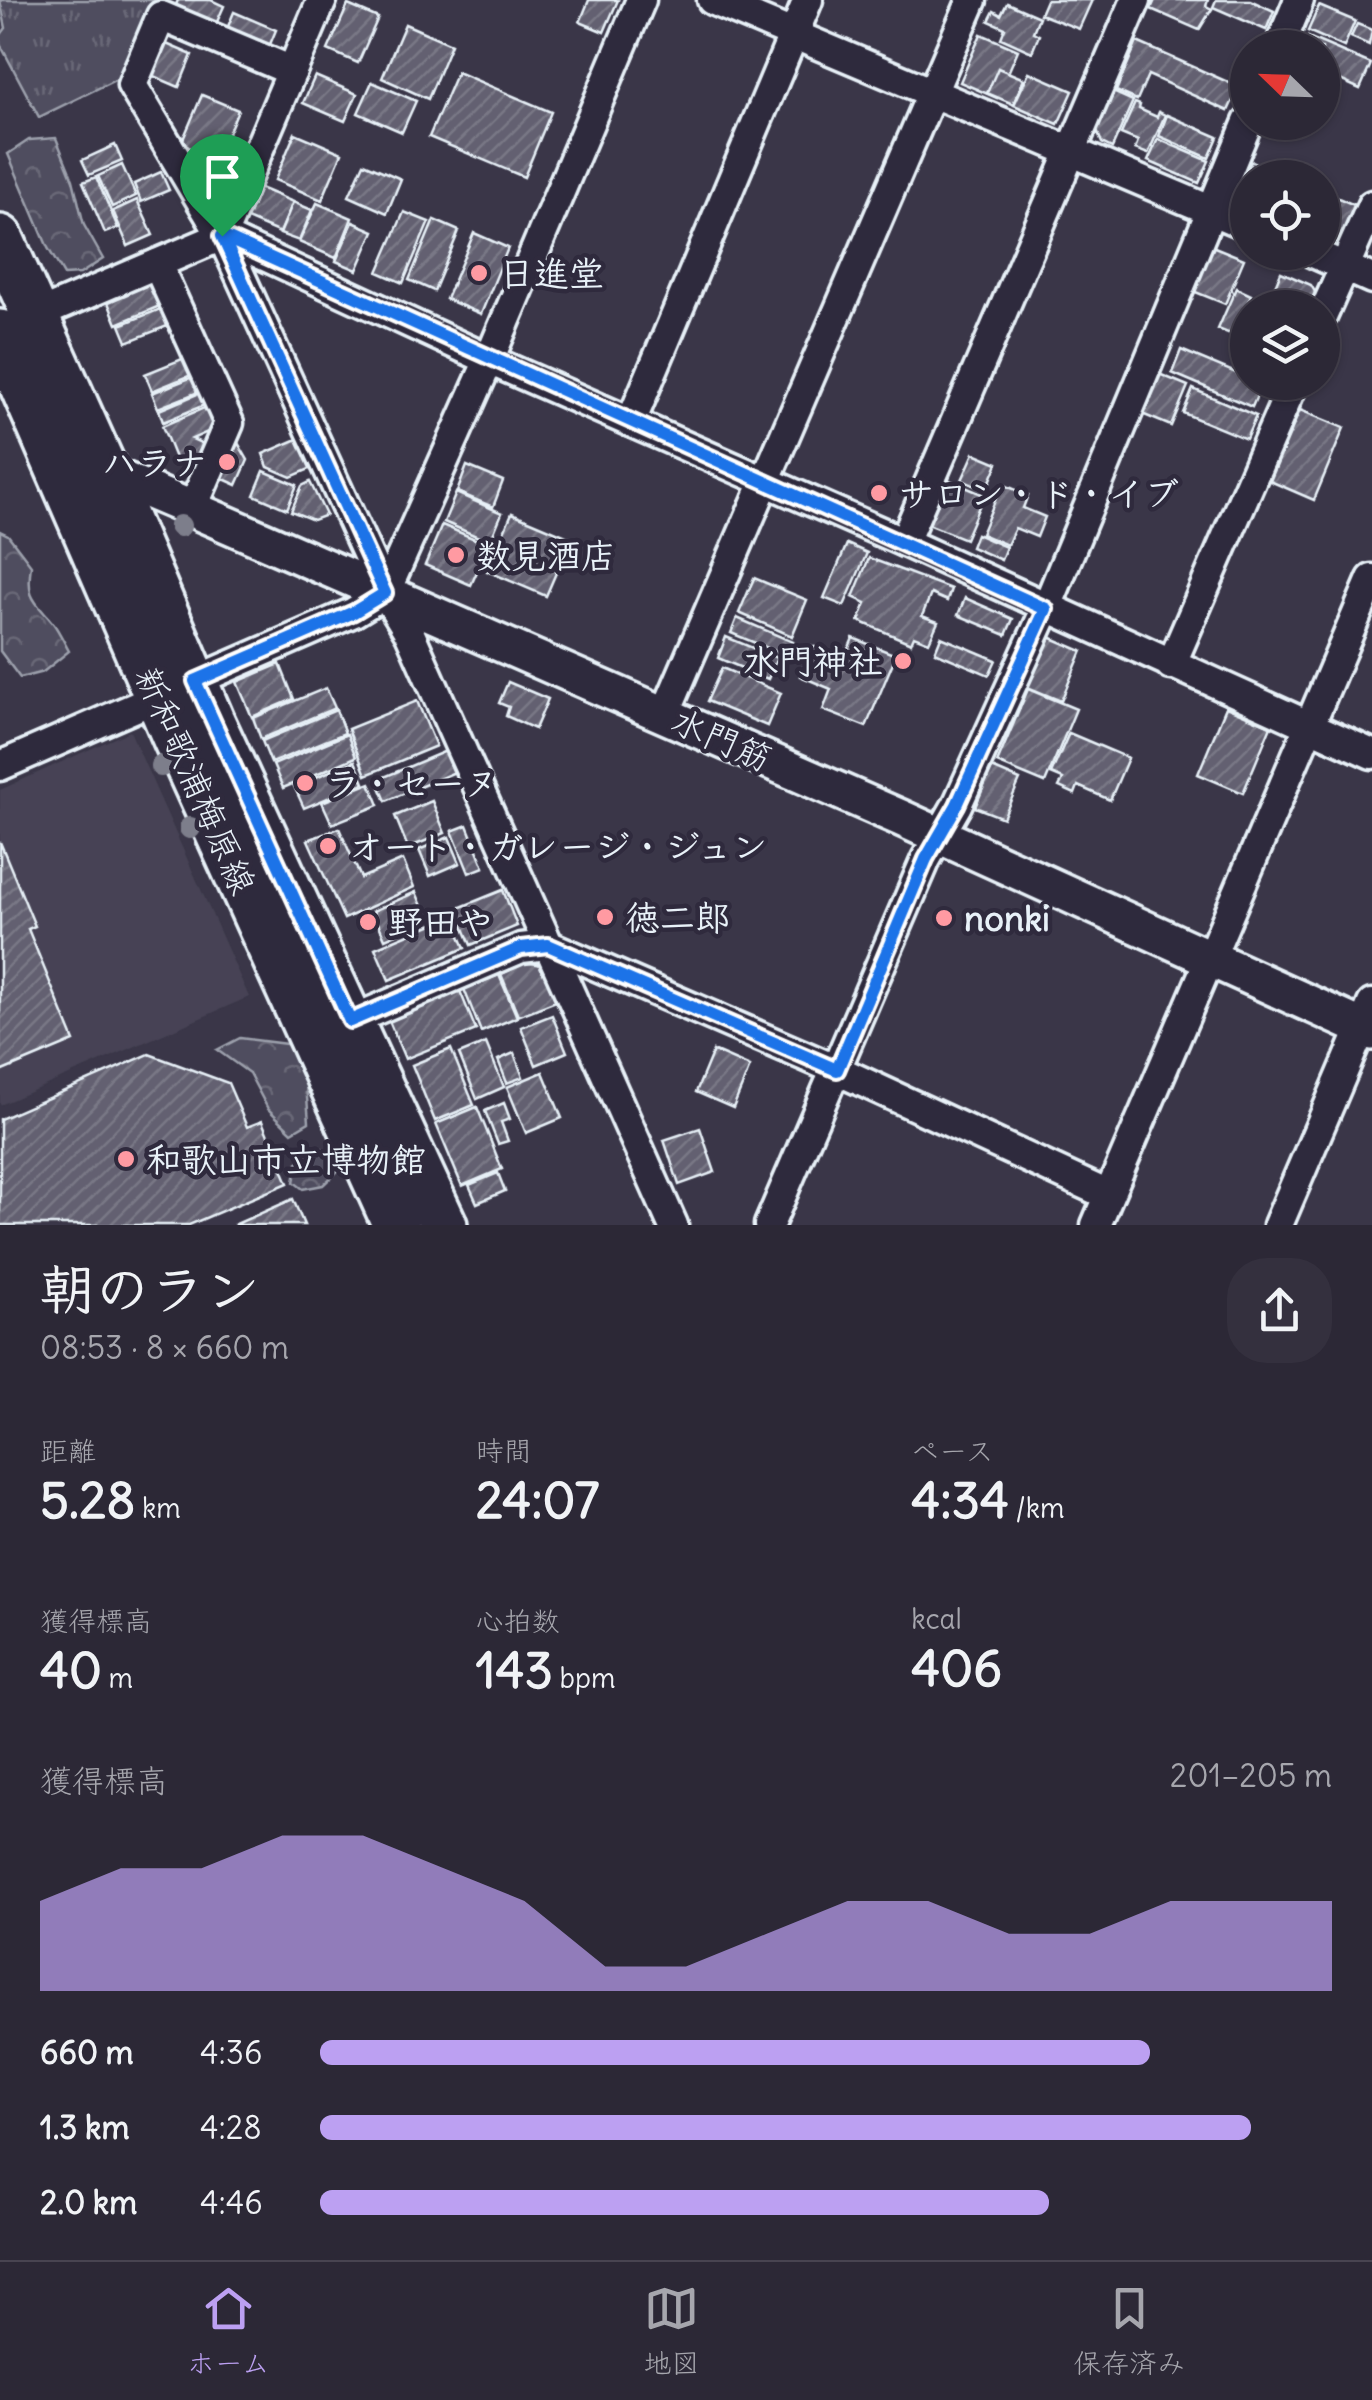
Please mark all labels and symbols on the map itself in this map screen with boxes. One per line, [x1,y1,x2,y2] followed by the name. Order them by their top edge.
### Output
[1230,30,1340,140] north arrow
[180,134,265,237] pin
[499,251,604,295] place label: 日進堂
[468,262,490,284] marker: 日進堂
[102,440,207,484] place label: ハラナ
[216,451,238,473] marker: ハラナ
[899,471,1179,515] place label: サロン・ド・イブ
[868,482,890,504] marker: サロン・ド・イブ
[476,533,616,577] place label: 数見酒店
[445,544,467,566] marker: 数見酒店
[743,639,883,683] place label: 水門神社
[892,650,914,672] marker: 水門神社
[126,659,266,901] street label: 新和歌浦梅原線
[665,698,779,780] street label: 水門筋
[325,761,499,805] place label: ラ・セーヌ
[294,772,316,794] marker: ラ・セーヌ
[348,824,767,868] place label: オート・ガレージ・ジュン
[317,835,339,857] marker: オート・ガレージ・ジュン
[625,895,730,939] place label: 徳二郎
[964,896,1050,940] place label: nonki
[388,900,493,944] place label: 野田や
[594,906,616,928] marker: 徳二郎
[933,907,955,929] marker: nonki
[357,911,379,933] marker: 野田や
[146,1137,426,1181] place label: 和歌山市立博物館
[115,1148,137,1170] marker: 和歌山市立博物館

